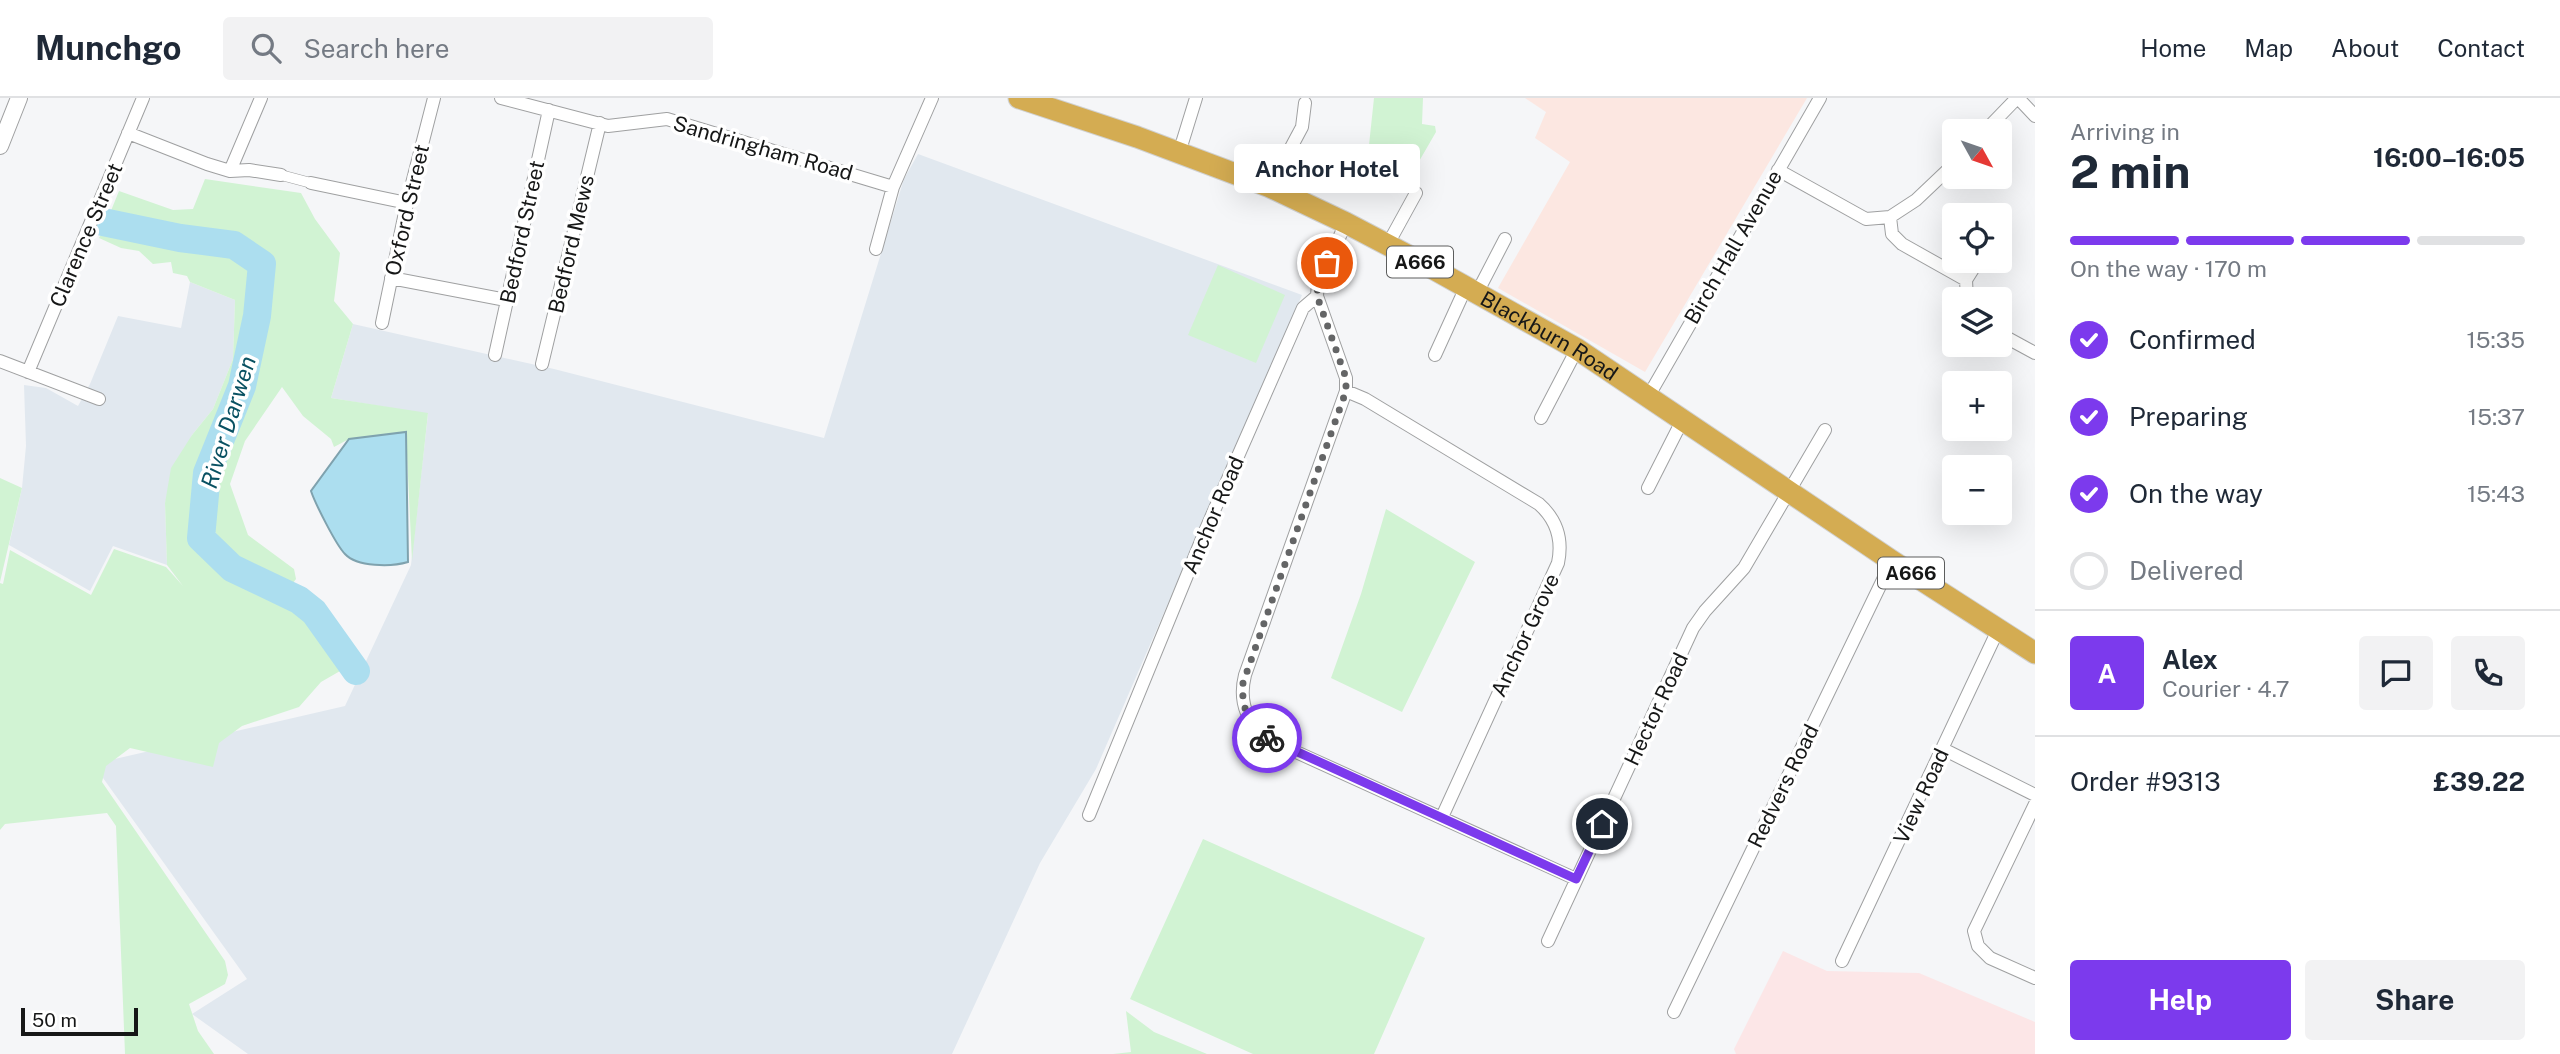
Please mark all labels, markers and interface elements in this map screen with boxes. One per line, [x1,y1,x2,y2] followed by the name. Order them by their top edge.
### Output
[223,17,713,80] search box
[35,29,181,67] text: Munchgo
[247,29,285,67] icon: search
[303,33,449,64] text: Search here
[2140,34,2206,62] text: Home
[2244,34,2293,62] text: Map
[2331,34,2399,62] text: About
[2437,34,2525,62] text: Contact
[670,110,856,186] street label: Sandringham Road
[2070,118,2180,145] text: Arriving in
[1942,119,2012,189] north arrow
[1942,119,2012,525] map controls
[380,142,434,278] street label: Oxford Street
[2373,142,2525,173] text: 16:00–16:05
[1234,144,1420,193] callout: Anchor Hotel
[2070,144,2190,198] text: 2 min
[1255,155,1399,182] text: Anchor Hotel
[495,158,549,306] street label: Bedford Street
[44,159,128,311] street label: Clarence Street
[1679,166,1787,328] street label: Birch Hall Avenue
[543,172,599,316] street label: Bedford Mews
[1942,203,2012,273] button: locate
[1297,233,1357,293] pin
[1308,244,1346,282] icon: bag
[1387,246,1453,278] road number: A666
[2070,255,2267,282] text: On the way · 170 m
[1476,285,1623,386] street label: Blackburn Road
[1942,287,2012,357] button: layers
[2070,321,2108,359] icon: check
[2129,324,2256,355] text: Confirmed
[2467,326,2525,353] text: 15:35
[195,353,261,491] water label: River Darwen
[1942,371,2012,441] button: +
[2070,398,2108,436] icon: check
[2129,401,2248,432] text: Preparing
[2468,403,2525,430] text: 15:37
[1177,452,1249,578] street label: Anchor Road
[1942,455,2012,525] button: −
[2070,475,2108,513] icon: check
[2129,478,2263,509] text: On the way
[2467,480,2525,507] text: 15:43
[2129,555,2244,586] text: Delivered
[1878,558,1944,588] road number: A666
[1486,569,1564,701] street label: Anchor Grove
[2359,636,2433,710] button: chat
[2451,636,2525,710] button: phone
[2162,644,2218,675] text: Alex
[1619,649,1693,769] street label: Hector Road
[2098,658,2116,689] text: A
[2162,675,2290,702] text: Courier · 4.7
[1232,703,1302,773] courier
[1248,719,1286,757] icon: bike
[1742,720,1824,852] street label: Redvers Road
[1888,744,1954,848] street label: View Road
[2070,766,2221,797] text: Order #9313
[2433,766,2525,797] text: £39.22
[1572,794,1632,854] pin
[1583,805,1621,843] icon: home
[2070,960,2291,1040] button: Help
[2305,960,2525,1040] button: Share
[21,1005,138,1037] scale bar
[32,1009,77,1031] text: 50 m

